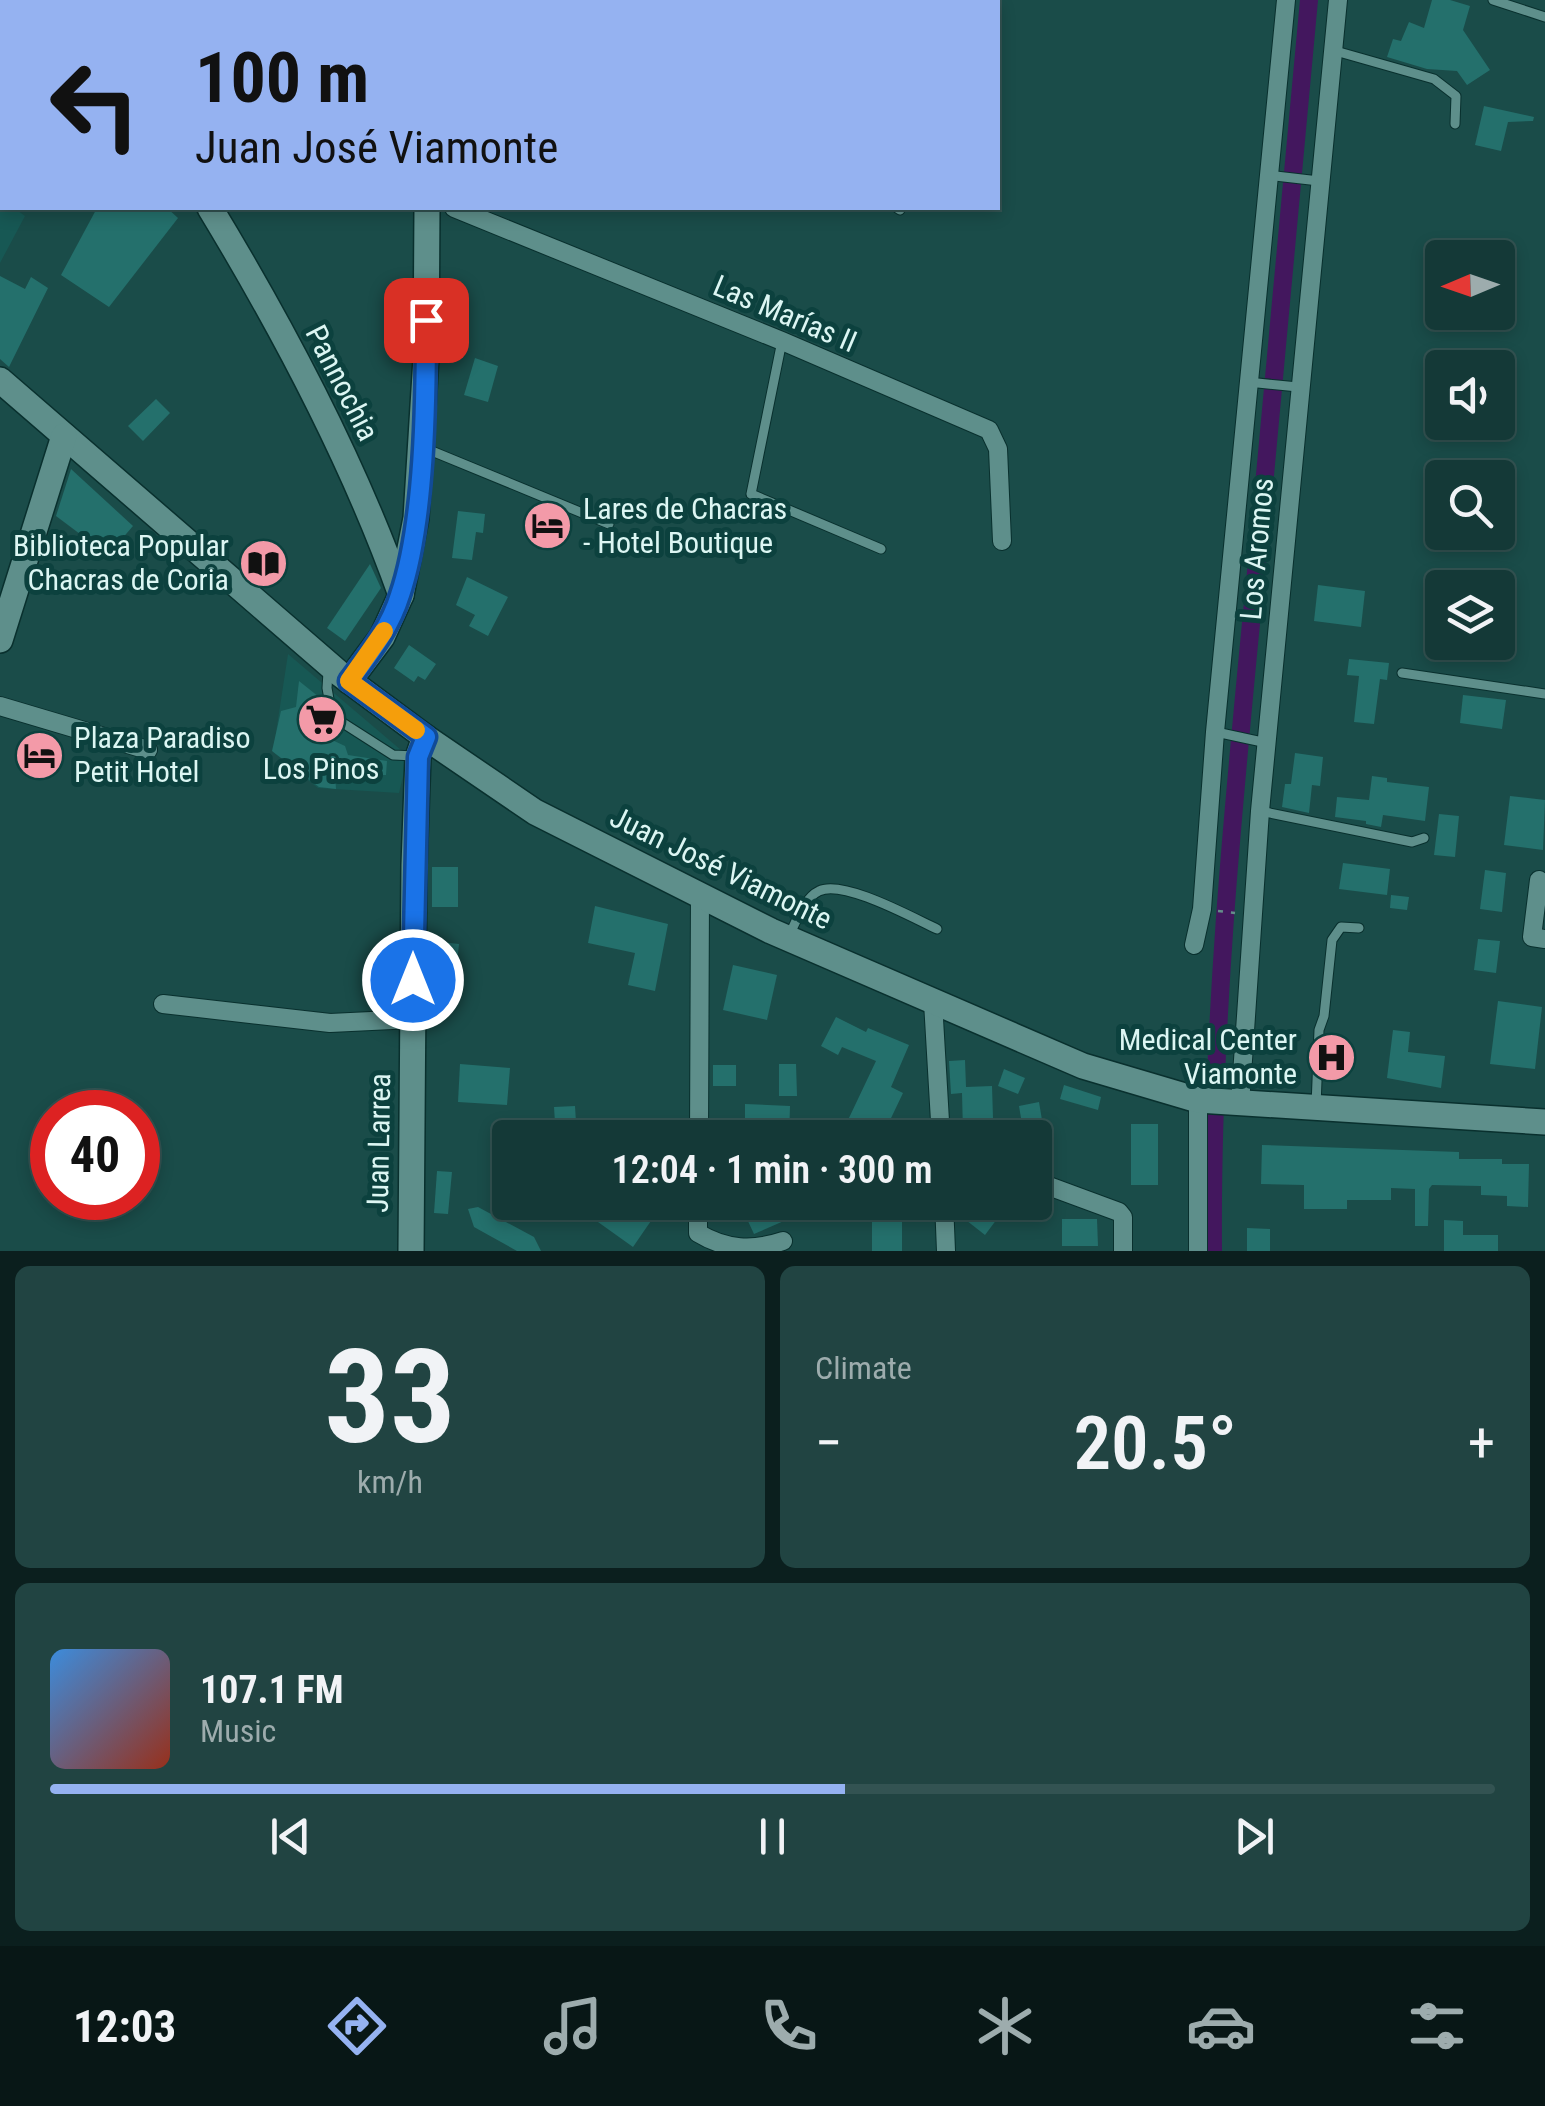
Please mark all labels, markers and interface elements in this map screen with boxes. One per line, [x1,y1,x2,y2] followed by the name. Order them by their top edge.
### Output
[195,37,369,119] text: 100 m
[30,40,160,170] icon: left
[195,121,558,174] text: Juan José Viamonte
[1425,240,1515,330] north arrow
[1425,240,1515,660] map controls
[708,268,862,359] street label: Las Marías II
[384,278,469,363] pin
[399,293,454,348] icon: arrive
[299,319,386,446] street label: Pannochia
[1425,350,1515,440] button: sound
[1425,460,1515,550] button: search
[1233,476,1280,621] street label: Los Aromos
[583,491,787,560] place label: Lares de Chacras - Hotel Boutique
[522,500,574,552] hotel icon: Lares de Chacras - Hotel Boutique
[13,528,229,597] place label: Biblioteca Popular Chacras de Coria
[238,537,290,589] library icon: Biblioteca Popular Chacras de Coria
[1425,570,1515,660] button: layers
[295,694,347,746] supermarket icon: Los Pinos
[74,720,251,789] place label: Plaza Paradiso Petit Hotel
[13,729,65,781] hotel icon: Plaza Paradiso Petit Hotel
[263,751,379,786] place label: Los Pinos
[605,799,838,936] street label: Juan José Viamonte
[361,928,465,1032] position arrow
[1119,1022,1297,1091] place label: Medical Center Viamonte
[1306,1031,1358,1083] hospital icon: Medical Center Viamonte
[360,1073,397,1213] street label: Juan Larrea
[30,1090,160,1220] speed limit sign: 40
[612,1148,932,1192] text: 12:04 · 1 min · 300 m
[324,1321,456,1474] text: 33
[815,1349,912,1387] text: Climate
[1073,1399,1237,1487] text: 20.5°
[815,1411,843,1475] text: −
[1468,1411,1495,1475] text: +
[357,1463,423,1501] text: km/h
[200,1668,344,1712] text: 107.1 FM
[200,1712,276,1750] text: Music
[263,1809,318,1864] icon: previous
[745,1809,800,1864] icon: pause
[1227,1809,1282,1864] icon: next
[322,1991,392,2061] icon: directions
[538,1991,608,2061] icon: music
[754,1991,824,2061] icon: phone
[970,1991,1040,2061] icon: climate
[1186,1991,1256,2061] icon: car
[1402,1991,1472,2061] icon: filters
[73,2000,176,2053] text: 12:03

